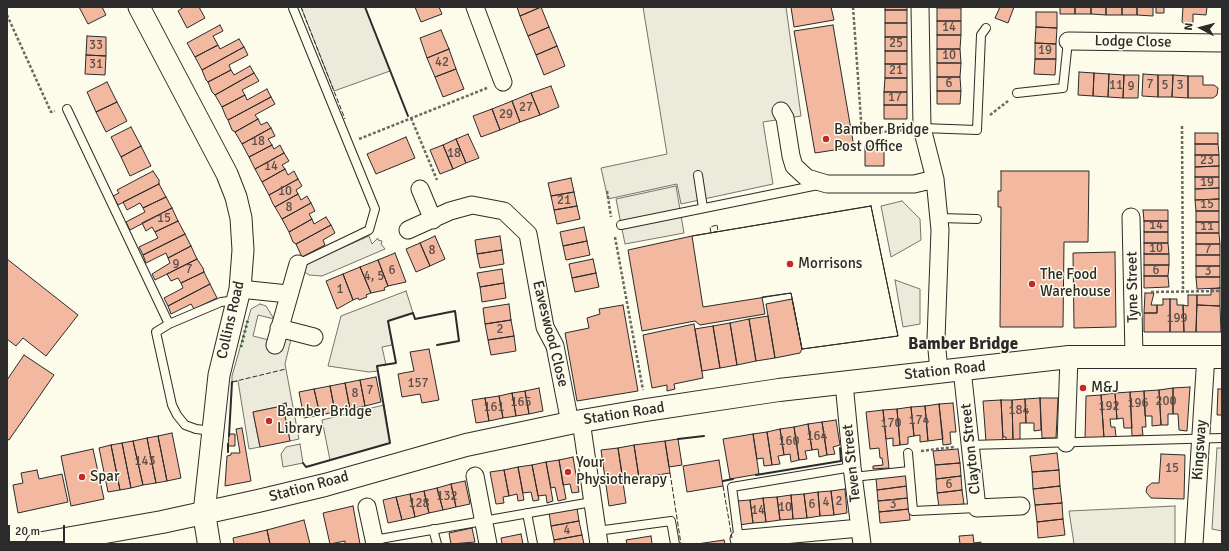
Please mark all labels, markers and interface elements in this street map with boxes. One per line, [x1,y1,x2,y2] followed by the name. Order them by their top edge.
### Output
[1181,8,1221,48] north arrow
[942,20,956,36] house number: 14
[1182,22,1195,31] text: N
[1094,32,1172,52] street label: Lodge Close
[889,36,903,52] house number: 25
[89,38,103,54] house number: 33
[1038,43,1052,59] house number: 19
[942,48,956,64] house number: 10
[435,55,449,71] house number: 42
[89,57,103,73] house number: 31
[889,63,903,79] house number: 21
[945,76,953,92] house number: 6
[1146,77,1154,93] house number: 7
[1109,78,1123,94] house number: 11
[1161,78,1169,94] house number: 5
[1176,78,1184,94] house number: 3
[1127,79,1135,95] house number: 9
[888,90,902,106] house number: 17
[519,100,533,116] house number: 27
[499,107,513,123] house number: 29
[834,121,929,156] place label: Bamber Bridge Post Office
[251,134,265,150] house number: 18
[821,134,831,144] marker: Bamber Bridge Post Office
[447,146,461,162] house number: 18
[1200,153,1214,169] house number: 23
[264,159,278,175] house number: 14
[1200,175,1214,191] house number: 19
[278,184,292,200] house number: 10
[557,193,571,209] house number: 21
[1200,197,1214,213] house number: 15
[285,200,293,216] house number: 8
[157,211,171,227] house number: 15
[1149,218,1163,234] house number: 14
[1200,219,1214,235] house number: 11
[1149,241,1163,257] house number: 10
[1204,242,1212,258] house number: 7
[428,243,436,259] house number: 8
[1123,251,1143,323] street label: Tyne Street
[798,255,862,273] place label: Morrisons
[172,257,180,273] house number: 9
[785,259,795,269] marker: Morrisons
[185,262,193,278] house number: 7
[388,263,396,279] house number: 6
[1152,263,1160,279] house number: 6
[1204,264,1212,280] house number: 3
[1040,266,1111,301] place label: The Food Warehouse
[364,269,384,285] house number: 4, 5
[213,279,249,361] street label: Collins Road
[528,279,572,389] street label: Eaveswood Close
[1027,279,1037,289] marker: The Food Warehouse
[336,282,344,298] house number: 1
[1166,311,1188,327] house number: 199
[496,322,504,338] house number: 2
[908,335,1018,355] district label: Bamber Bridge
[903,358,987,384] street label: Station Road
[407,376,429,392] house number: 157
[1091,379,1119,397] place label: M&J
[366,383,374,399] house number: 7
[1078,383,1088,393] marker: M&J
[351,386,359,402] house number: 8
[1155,394,1177,410] house number: 200
[510,395,532,411] house number: 165
[1127,396,1149,412] house number: 196
[582,399,666,429] street label: Station Road
[1098,399,1120,415] house number: 192
[483,400,505,416] house number: 161
[277,403,372,438] place label: Bamber Bridge Library
[957,403,985,495] street label: Clayton Street
[1008,403,1030,419] house number: 184
[908,413,930,429] house number: 174
[264,416,274,426] marker: Bamber Bridge Library
[880,416,902,432] house number: 170
[1189,419,1211,481] street label: Kingsway
[839,423,865,503] street label: Teven Street
[806,429,828,445] house number: 164
[778,434,800,450] house number: 160
[134,454,156,470] house number: 143
[576,454,667,489] place label: Your Physiotherapy
[1165,461,1179,477] house number: 15
[563,467,573,477] marker: Your Physiotherapy
[90,468,119,486] place label: Spar
[267,468,351,506] street label: Station Road
[77,472,87,482] marker: Spar
[945,477,953,493] house number: 6
[436,489,458,505] house number: 132
[835,494,843,510] house number: 2
[822,495,830,511] house number: 4
[408,496,430,512] house number: 128
[808,497,816,513] house number: 6
[889,497,897,513] house number: 3
[778,500,792,516] house number: 10
[751,503,765,519] house number: 14
[10,517,67,543] scale bar
[563,523,571,539] house number: 4
[15,524,40,539] text: 20 m

